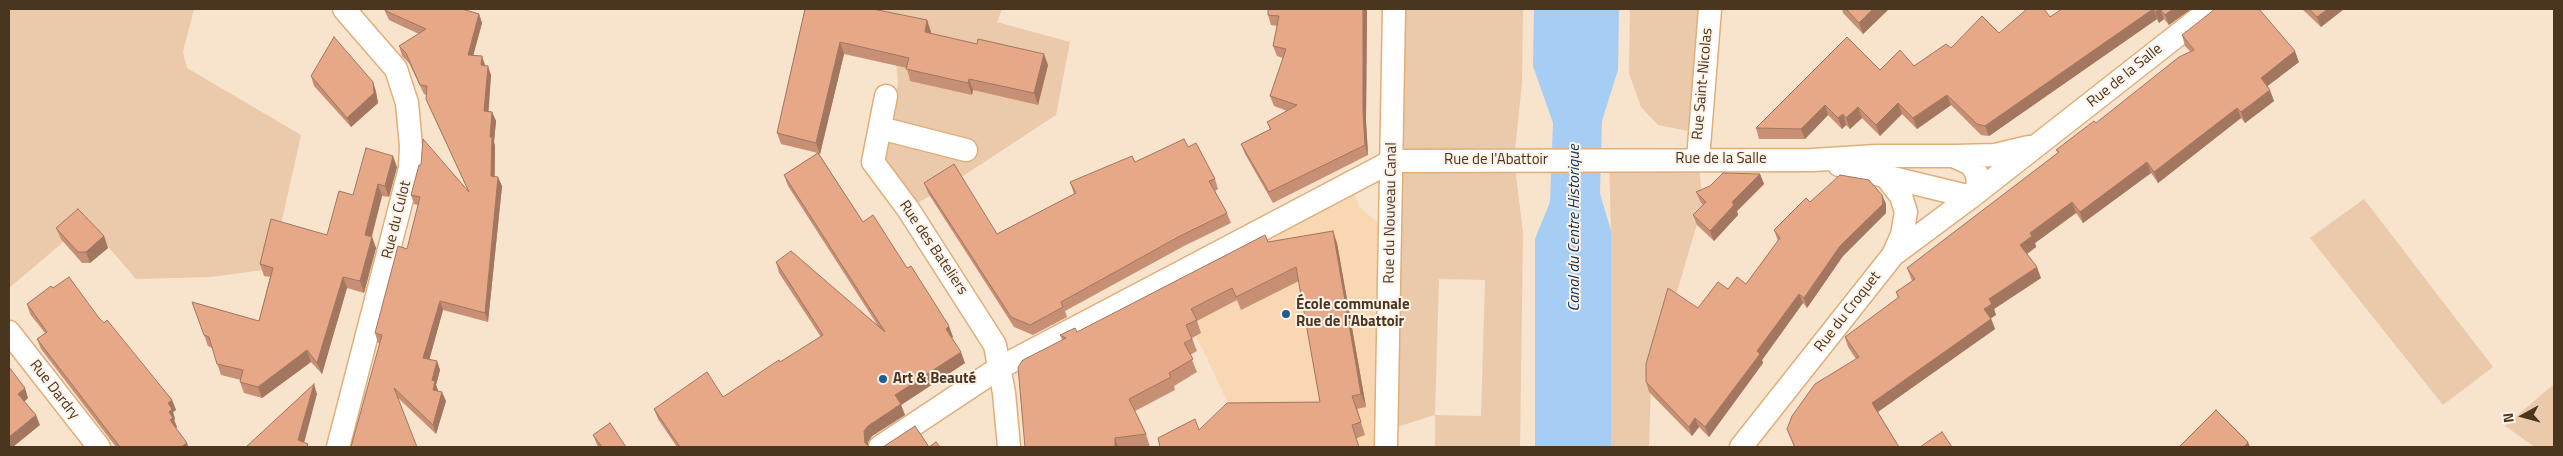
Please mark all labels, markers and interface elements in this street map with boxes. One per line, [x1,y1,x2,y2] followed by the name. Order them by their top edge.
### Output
[1689,27,1717,141] street label: Rue Saint-Nicolas
[2084,40,2166,112] street label: Rue de la Salle
[1381,142,1401,284] street label: Rue du Nouveau Canal
[1565,144,1585,312] water label: Canal du Centre Historique
[1675,150,1767,168] street label: Rue de la Salle
[1444,151,1548,169] street label: Rue de l'Abattoir
[379,179,415,261] street label: Rue du Culot
[895,197,971,299] street label: Rue des Bateliers
[1811,268,1885,356] street label: Rue du Croquet
[1296,296,1410,331] place label: École communale Rue de l'Abattoir
[1280,308,1292,320] marker: École communale Rue de l'Abattoir
[25,357,83,423] street label: Rue Dardry
[893,370,976,388] place label: Art & Beauté
[877,373,889,385] marker: Art & Beauté
[2498,391,2548,441] north arrow
[2497,412,2519,424] text: N

